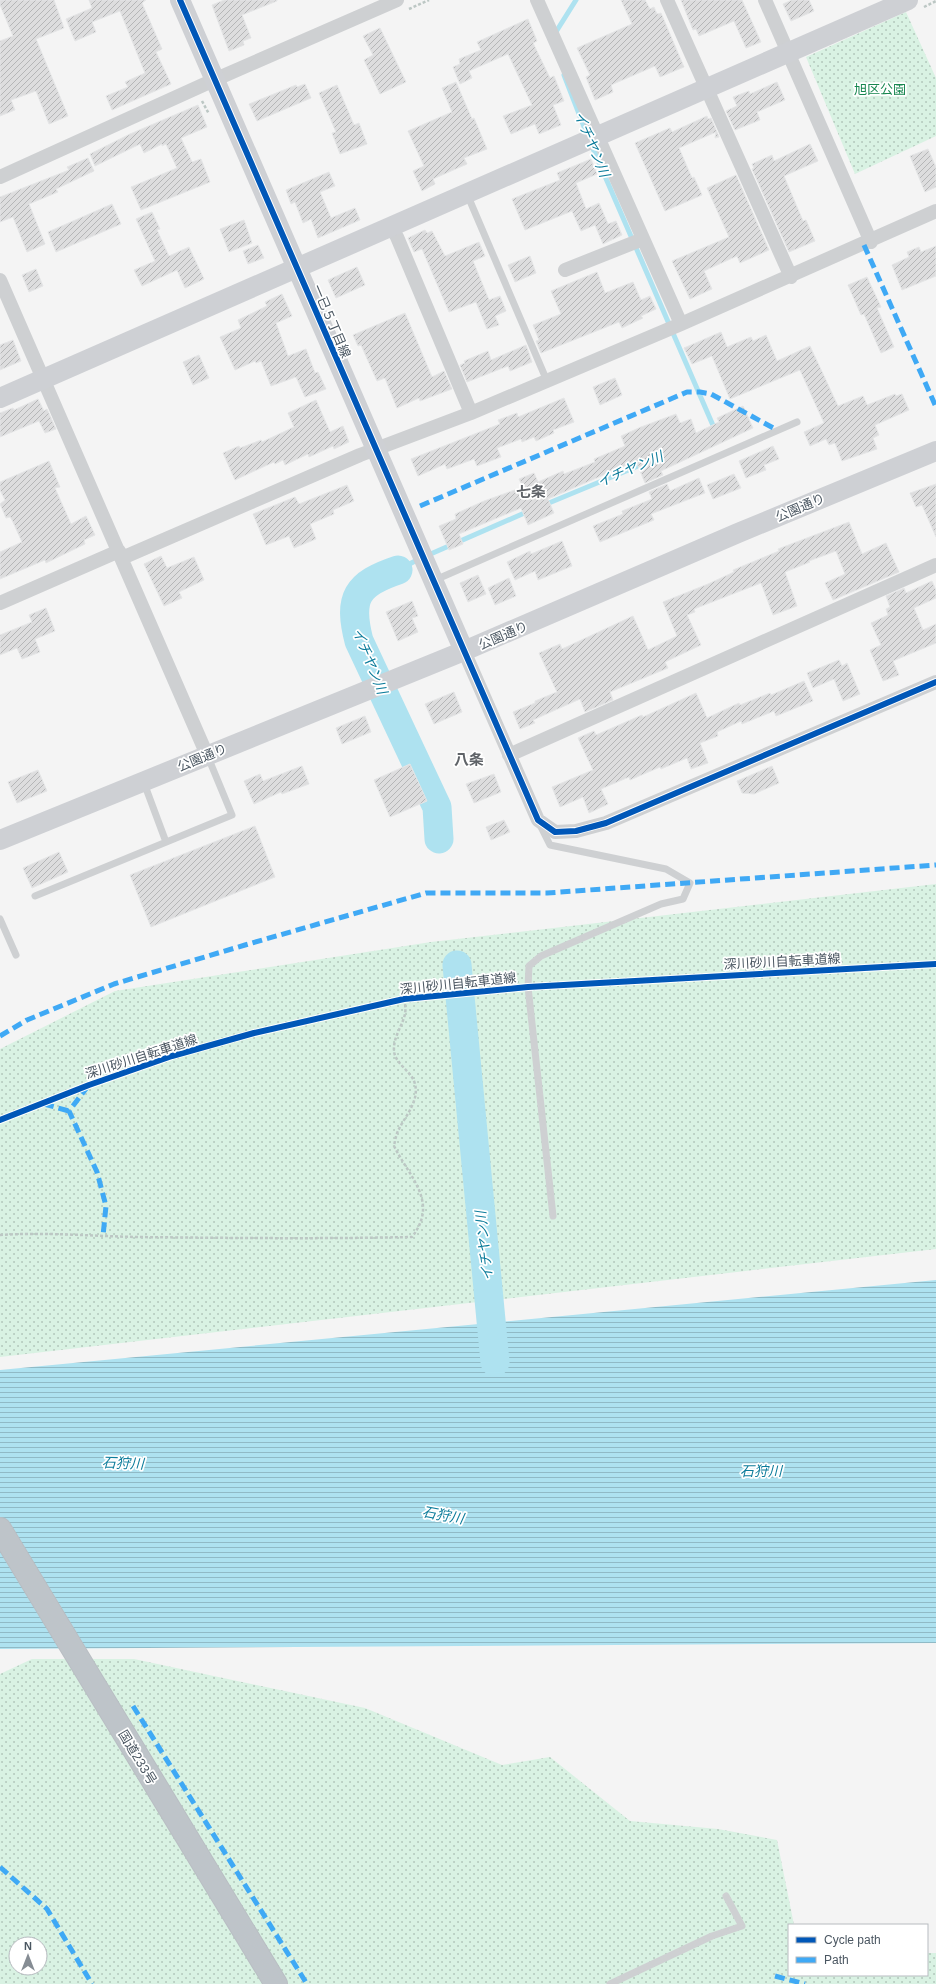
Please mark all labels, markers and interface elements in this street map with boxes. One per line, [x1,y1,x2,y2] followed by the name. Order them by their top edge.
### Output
[854,82,906,97] park label: 旭区公園
[571,109,614,181] water label: イチヤン川
[309,282,354,360] street label: 一已５丁目線
[595,447,667,490] water label: イチヤン川
[516,483,546,500] district label: 七条
[773,490,827,525] street label: 公園通り
[476,618,530,653] street label: 公園通り
[349,626,391,698] water label: イチヤン川
[175,741,229,774] street label: 公園通り
[454,751,484,768] district label: 八条
[723,951,841,972] street label: 深川砂川自転車道線
[399,970,517,997] street label: 深川砂川自転車道線
[83,1031,199,1082] street label: 深川砂川自転車道線
[472,1208,496,1282] water label: イチヤン川
[102,1454,146,1472] water label: 石狩川
[740,1463,784,1479] water label: 石狩川
[421,1503,467,1527] water label: 石狩川
[116,1727,160,1787] street label: 国道233号
[788,1924,928,1976] legend
[824,1933,881,1947] text: Cycle path
[8,1936,48,1976] north arrow
[24,1940,32,1952] text: N
[824,1953,849,1967] text: Path

